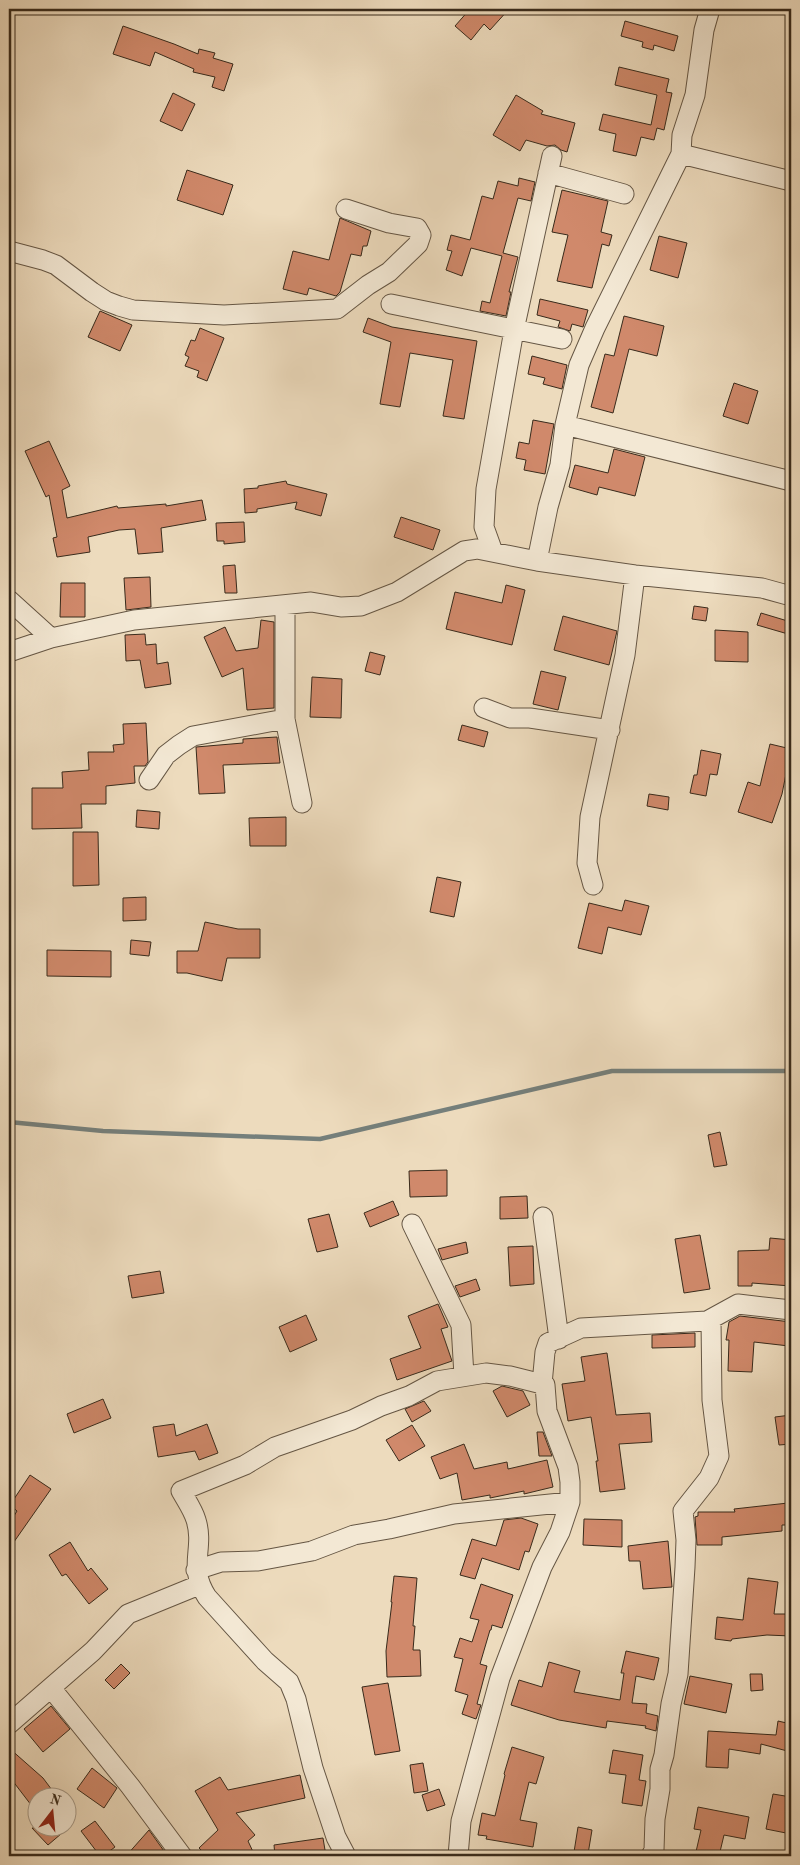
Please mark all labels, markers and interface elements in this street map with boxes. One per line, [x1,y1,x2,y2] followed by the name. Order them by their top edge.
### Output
[28,1788,78,1838] north arrow
[48,1792,63,1809] text: N

